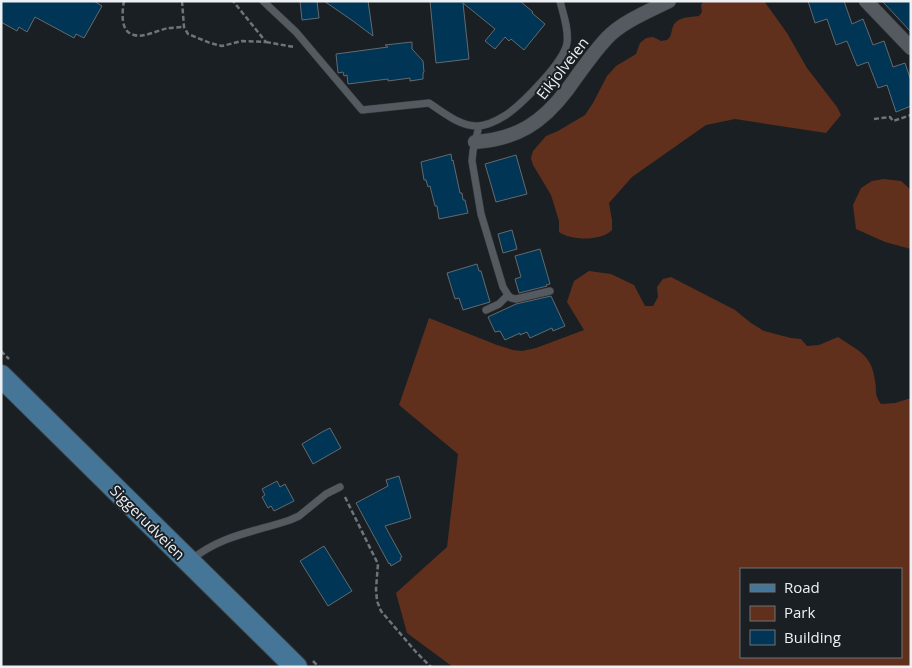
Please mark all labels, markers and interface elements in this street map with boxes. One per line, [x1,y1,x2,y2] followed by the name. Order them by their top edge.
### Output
[531,33,593,103] street label: Eikjolveien
[106,480,190,564] street label: Siggerudveien
[740,568,902,658] legend
[784,577,820,597] text: Road
[784,602,815,622] text: Park
[784,627,841,647] text: Building

